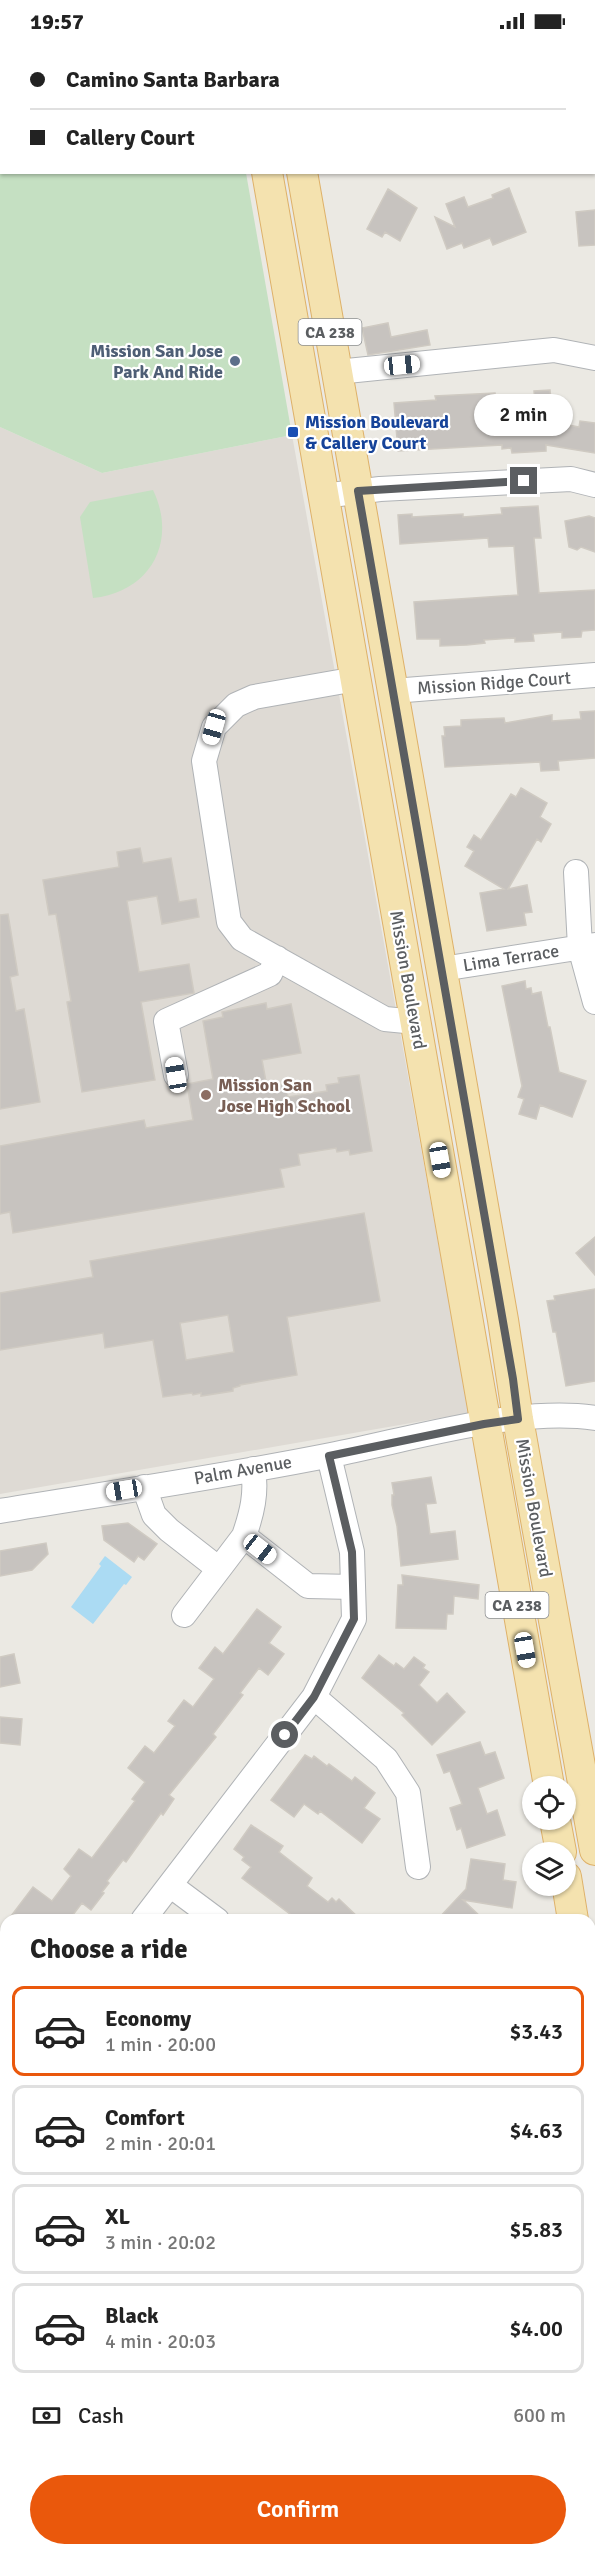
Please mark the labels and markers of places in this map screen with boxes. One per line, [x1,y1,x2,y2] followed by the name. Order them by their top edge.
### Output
[90,340,223,383] place label: Mission San Jose Park And Ride
[228,354,242,368] marker: Mission San Jose Park And Ride
[305,411,449,454] place label: Mission Boulevard & Callery Court
[286,425,300,439] marker: Mission Boulevard & Callery Court
[218,1074,351,1117] place label: Mission San Jose High School
[199,1088,213,1102] marker: Mission San Jose High School

